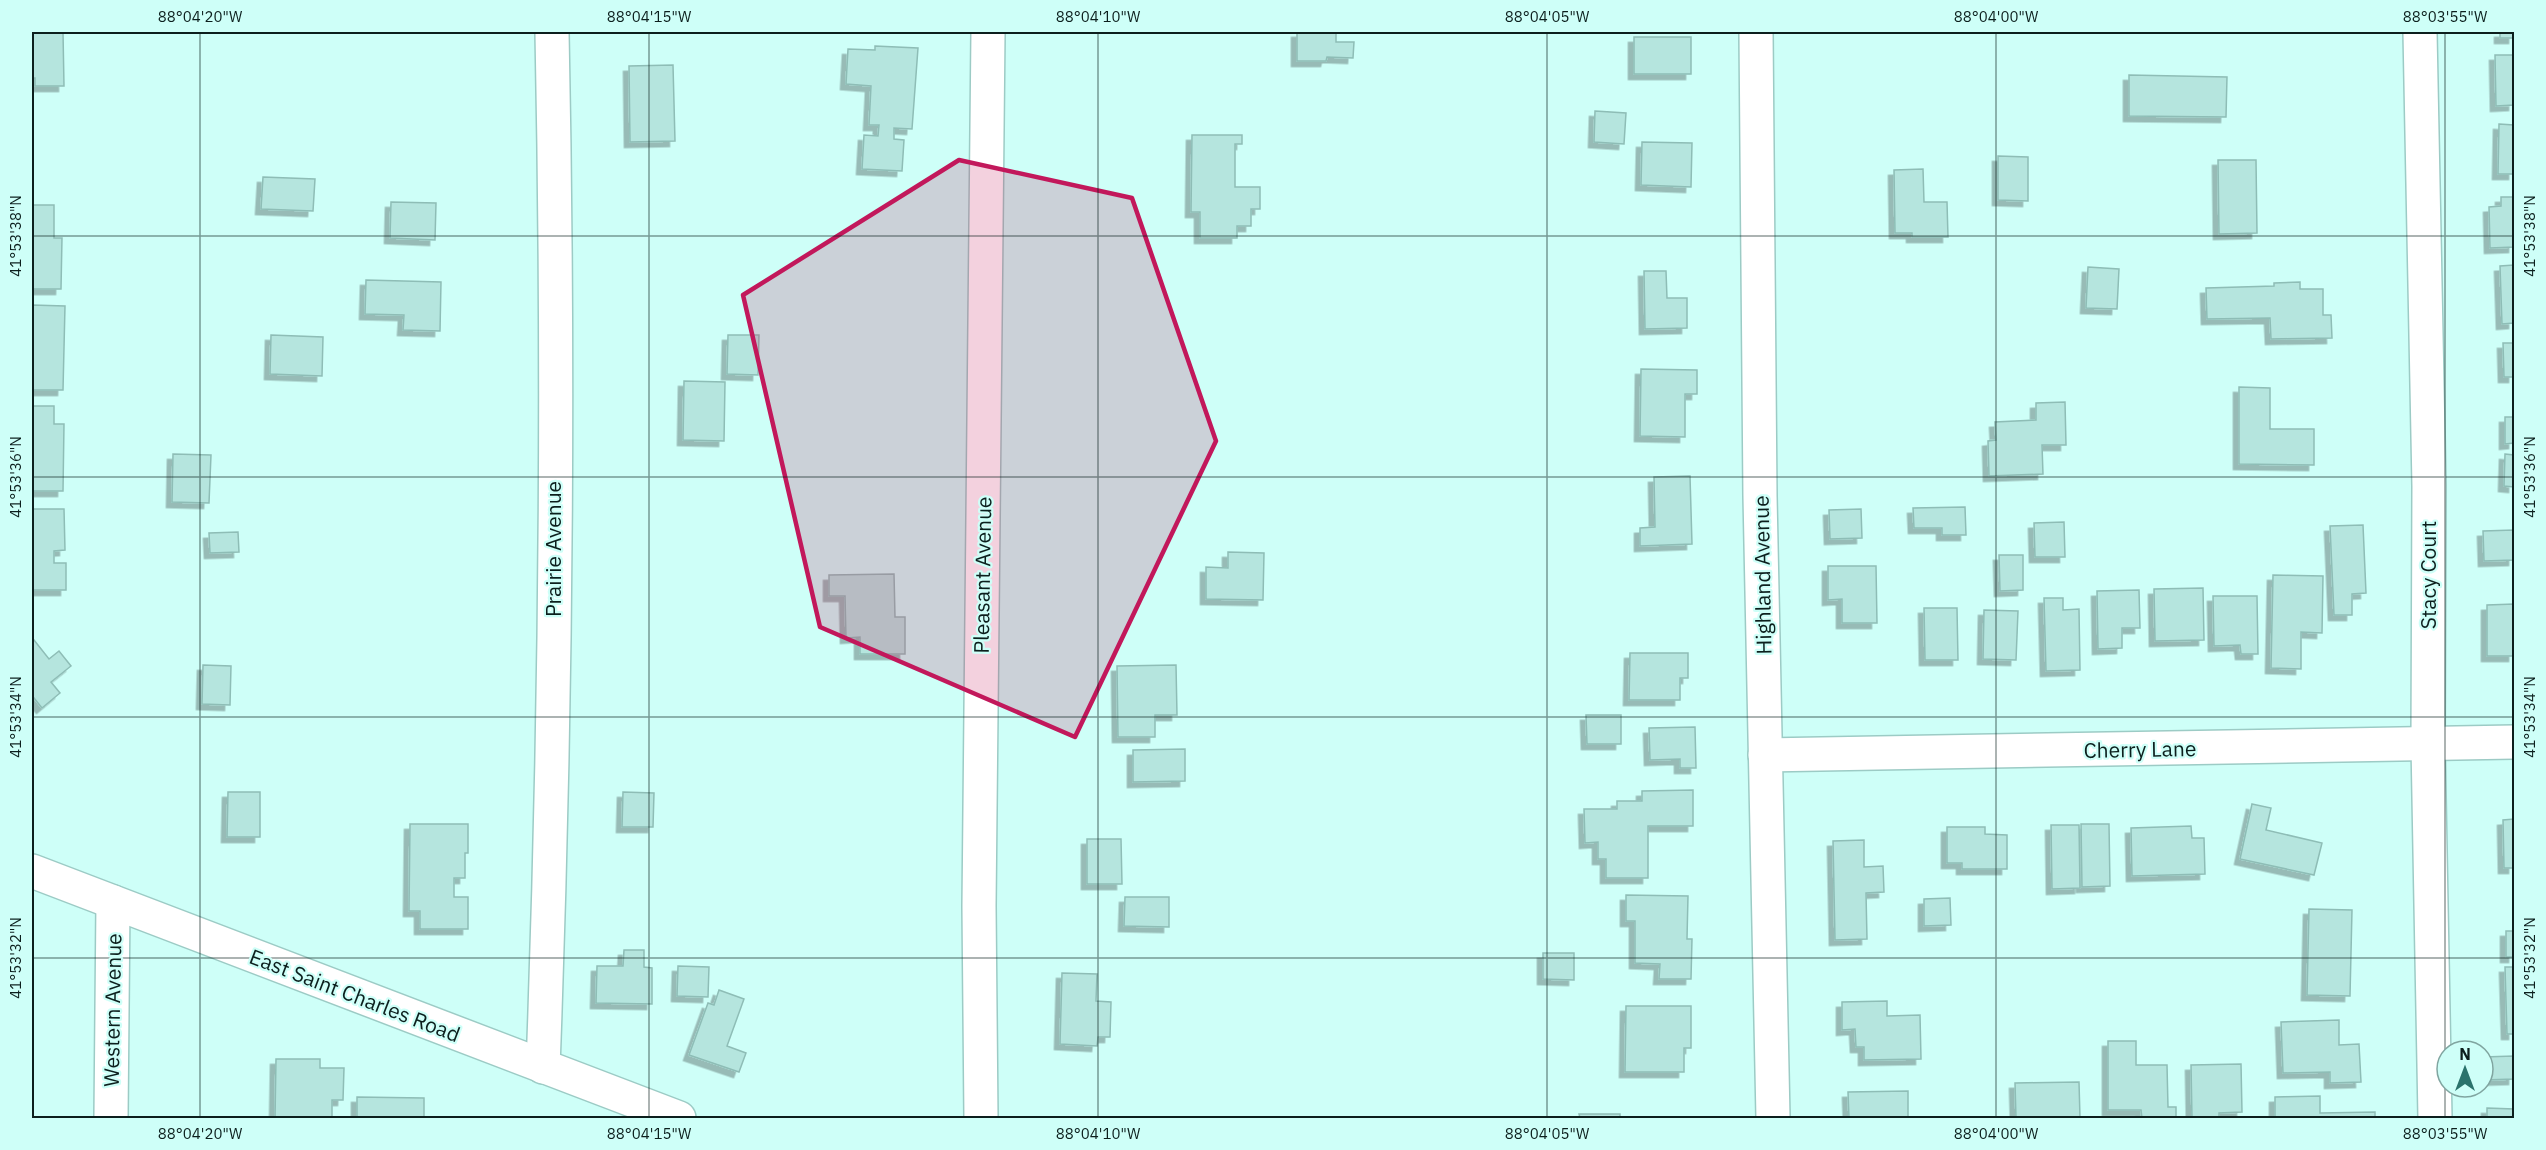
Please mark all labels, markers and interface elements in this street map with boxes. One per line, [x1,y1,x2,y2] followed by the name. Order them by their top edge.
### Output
[158,7,243,26] text: 88°04'20"W
[607,7,692,26] text: 88°04'15"W
[1056,7,1141,26] text: 88°04'10"W
[1505,7,1590,26] text: 88°04'05"W
[1954,7,2039,26] text: 88°04'00"W
[2403,7,2488,26] text: 88°03'55"W
[6,195,25,277] text: 41°53'38"N
[2520,195,2539,277] text: 41°53'38"N
[6,436,25,518] text: 41°53'36"N
[2520,436,2539,518] text: 41°53'36"N
[539,481,567,617] street label: Prairie Avenue
[1747,495,1777,655] street label: Highland Avenue
[967,496,997,654] street label: Pleasant Avenue
[2414,521,2442,629] street label: Stacy Court
[6,676,25,758] text: 41°53'34"N
[2520,676,2539,758] text: 41°53'34"N
[2083,734,2197,764] street label: Cherry Lane
[6,917,25,999] text: 41°53'32"N
[2520,917,2539,999] text: 41°53'32"N
[97,933,127,1087] street label: Western Avenue
[246,942,464,1048] street label: East Saint Charles Road
[2435,1039,2495,1099] north arrow
[2459,1044,2471,1064] text: N
[158,1124,243,1143] text: 88°04'20"W
[607,1124,692,1143] text: 88°04'15"W
[1056,1124,1141,1143] text: 88°04'10"W
[1505,1124,1590,1143] text: 88°04'05"W
[1954,1124,2039,1143] text: 88°04'00"W
[2403,1124,2488,1143] text: 88°03'55"W

